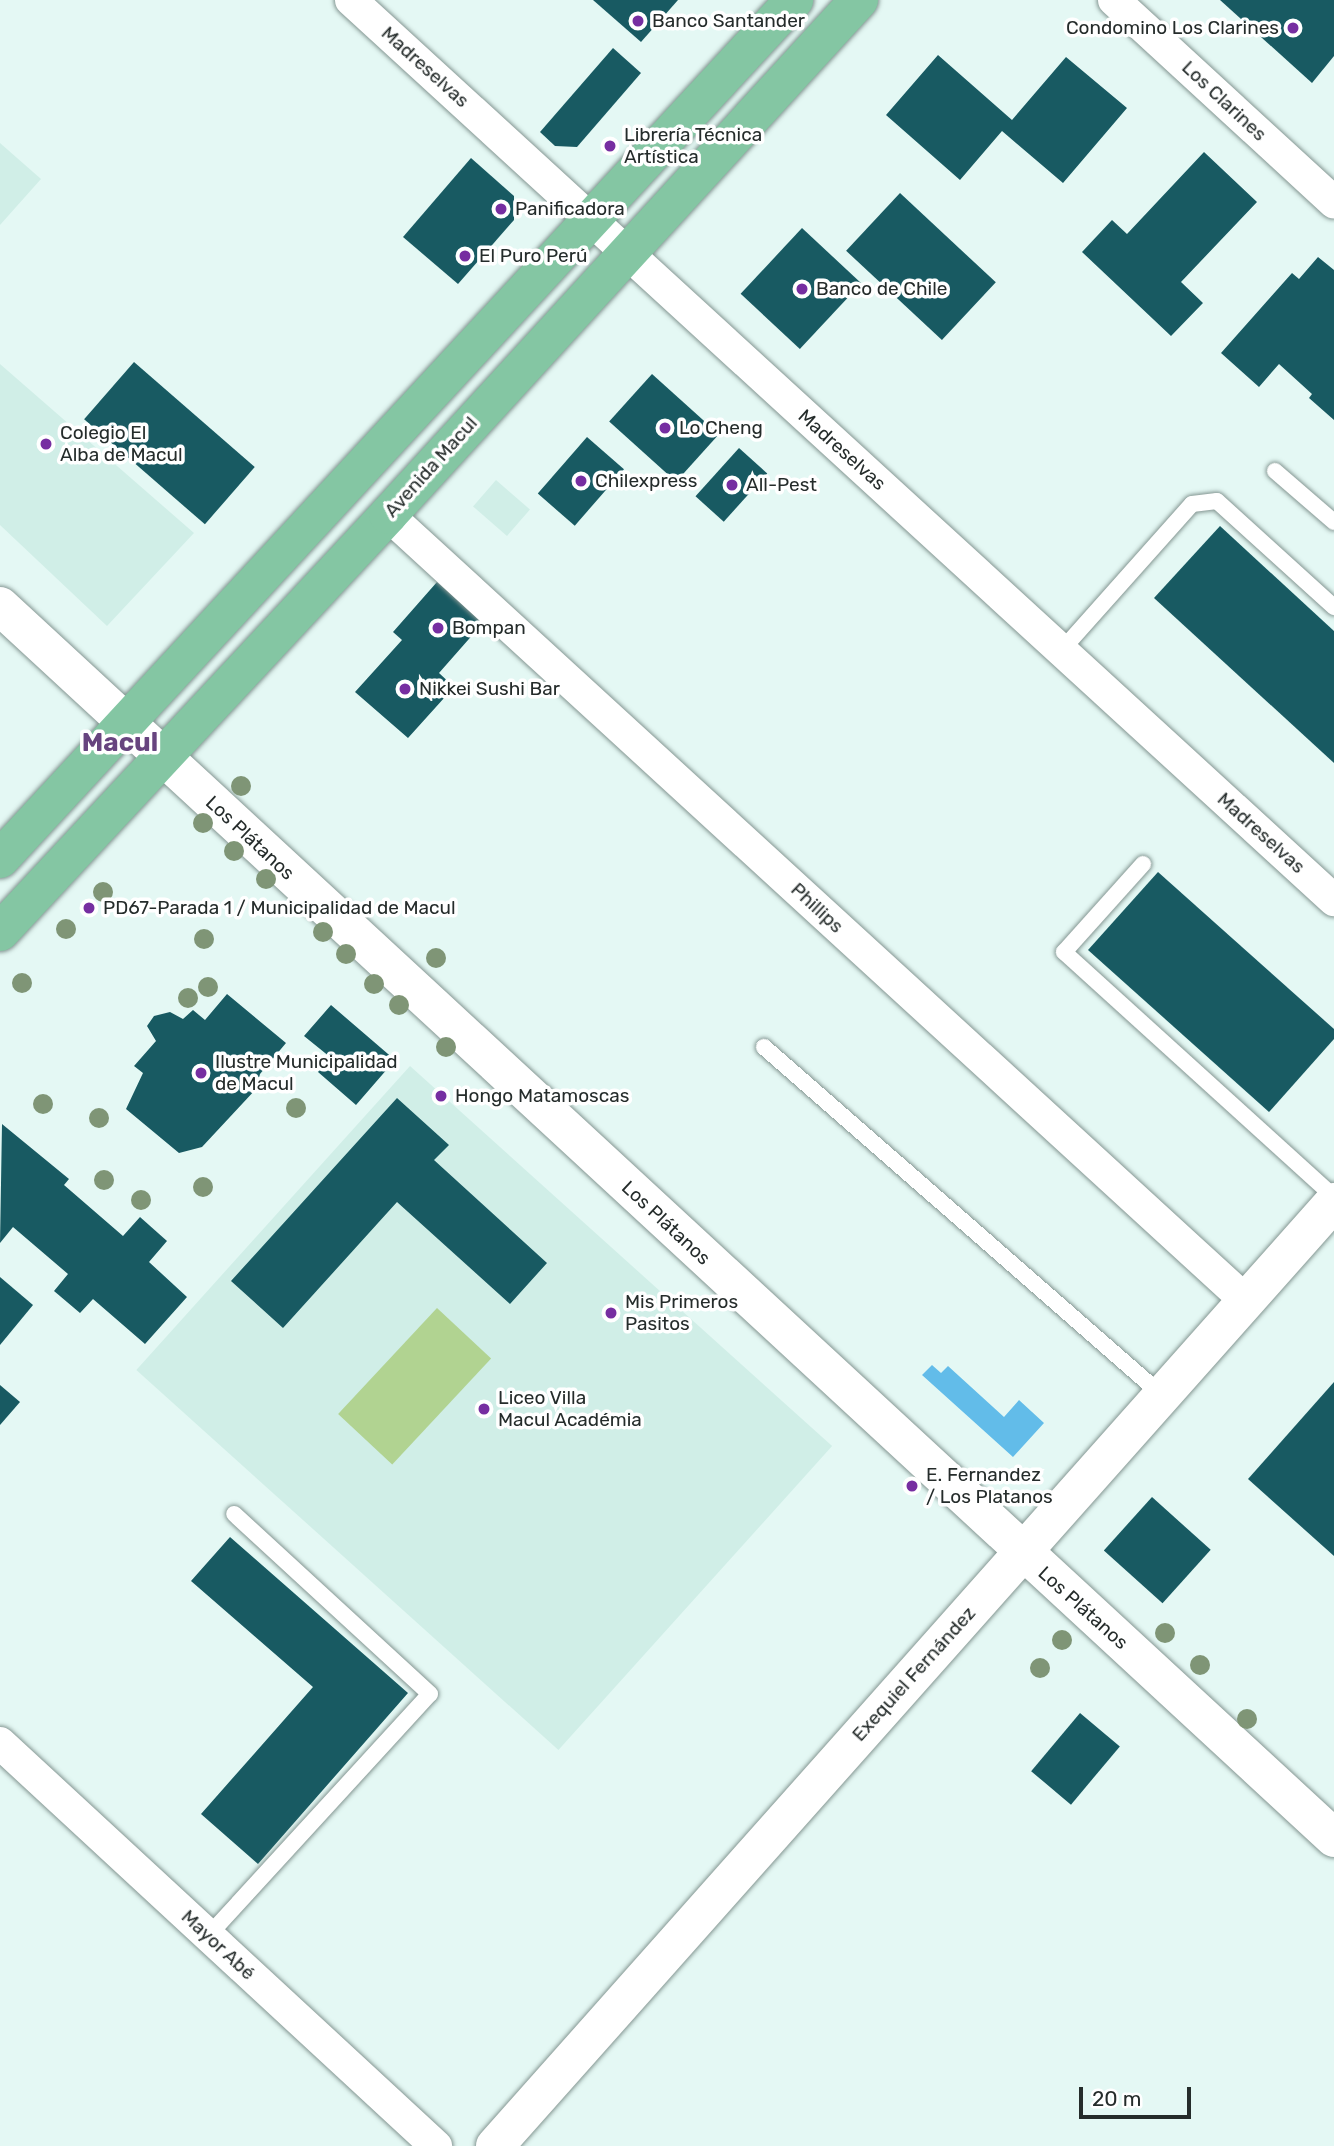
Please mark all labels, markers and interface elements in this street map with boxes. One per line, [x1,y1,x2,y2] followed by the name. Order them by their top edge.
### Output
[652,10,805,32] place label: Banco Santander
[630,13,646,29] marker: Banco Santander
[1066,17,1279,39] place label: Condomino Los Clarines
[1285,20,1301,36] marker: Condomino Los Clarines
[377,22,473,112] street label: Madreselvas
[1177,56,1271,146] street label: Los Clarines
[624,124,763,168] place label: Librería Técnica Artística
[602,138,618,154] marker: Librería Técnica Artística
[515,198,625,220] place label: Panificadora
[493,201,509,217] marker: Panificadora
[479,245,587,267] place label: El Puro Perú
[457,248,473,264] marker: El Puro Perú
[816,278,947,300] place label: Banco de Chile
[794,281,810,297] marker: Banco de Chile
[794,405,890,495] street label: Madreselvas
[380,412,482,522] street label: Avenida Macul
[679,417,763,439] place label: Lo Cheng
[657,420,673,436] marker: Lo Cheng
[60,422,183,466] place label: Colegio El Alba de Macul
[38,436,54,452] marker: Colegio El Alba de Macul
[595,470,697,492] place label: Chilexpress
[573,473,589,489] marker: Chilexpress
[746,474,817,496] place label: All-Pest
[724,477,740,493] marker: All-Pest
[452,617,526,639] place label: Bompan
[430,620,446,636] marker: Bompan
[419,678,560,700] place label: Nikkei Sushi Bar
[397,681,413,697] marker: Nikkei Sushi Bar
[82,727,158,759] district label: Macul
[1213,788,1309,878] street label: Madreselvas
[201,791,299,885] street label: Los Plátanos
[786,878,848,938] street label: Phillips
[103,897,456,919] place label: PD67-Parada 1 / Municipalidad de Macul
[81,900,97,916] marker: PD67-Parada 1 / Municipalidad de Macul
[215,1051,398,1095] place label: Ilustre Municipalidad de Macul
[193,1065,209,1081] marker: Ilustre Municipalidad de Macul
[455,1085,629,1107] place label: Hongo Matamoscas
[433,1088,449,1104] marker: Hongo Matamoscas
[617,1176,715,1270] street label: Los Plátanos
[625,1291,738,1335] place label: Mis Primeros Pasitos
[603,1305,619,1321] marker: Mis Primeros Pasitos
[498,1387,642,1431] place label: Liceo Villa Macul Académia
[476,1401,492,1417] marker: Liceo Villa Macul Académia
[926,1464,1053,1508] place label: E. Fernandez / Los Platanos
[904,1478,920,1494] marker: E. Fernandez / Los Platanos
[1033,1562,1133,1654] street label: Los Plátanos
[848,1602,980,1746] street label: Exequiel Fernández
[176,1905,260,1985] street label: Mayor Abé
[1082,2072,1194,2116] scale bar
[1092,2086,1141,2111] text: 20 m

